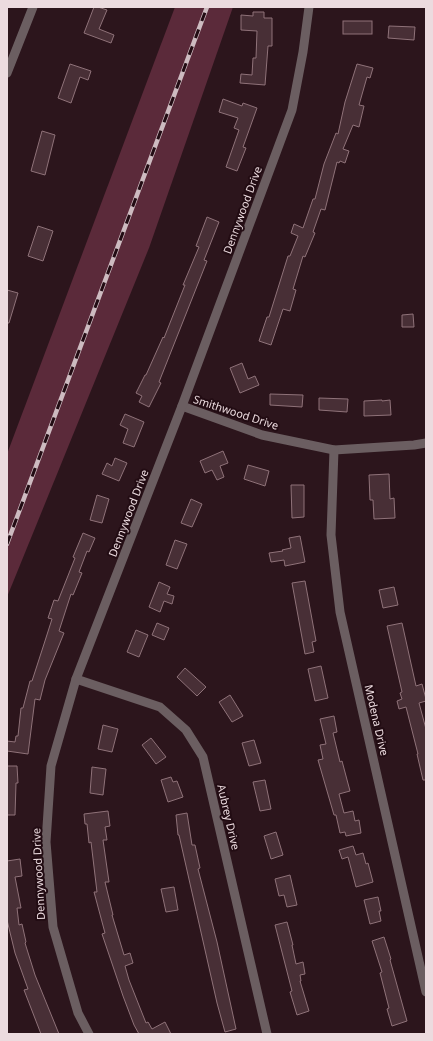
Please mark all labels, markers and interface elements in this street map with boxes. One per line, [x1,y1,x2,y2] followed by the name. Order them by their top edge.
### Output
[219,164,265,256] street label: Dennywood Drive
[191,391,281,433] street label: Smithwood Drive
[104,467,152,559] street label: Dennywood Drive
[362,683,392,757] street label: Modena Drive
[214,783,244,851] street label: Aubrey Drive
[28,828,48,920] street label: Dennywood Drive

